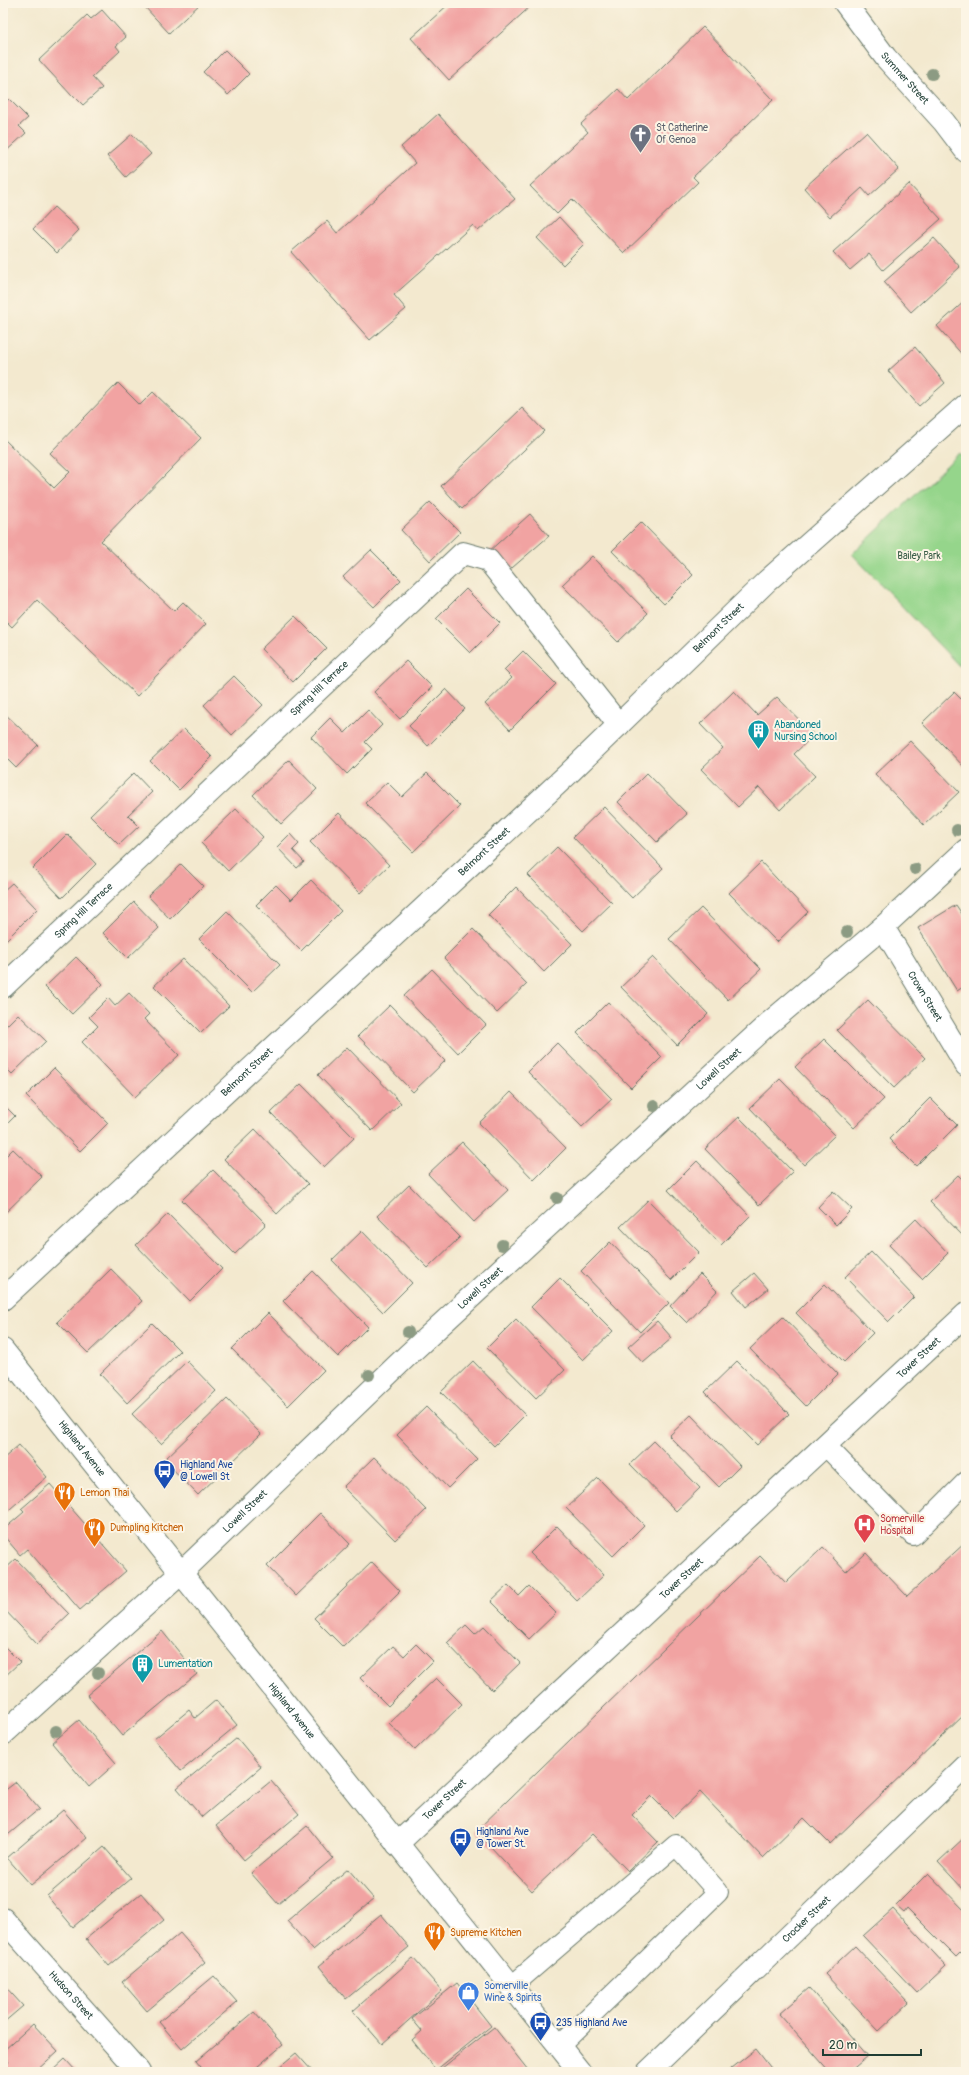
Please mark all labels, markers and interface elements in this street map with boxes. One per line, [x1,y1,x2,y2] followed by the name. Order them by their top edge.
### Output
[878,50,932,108] street label: Summer Street
[628,121,654,154] church icon: St Catherine Of Genoa
[656,122,708,146] place label: St Catherine Of Genoa
[897,550,942,562] park label: Bailey Park
[691,600,747,655] street label: Belmont Street
[288,658,351,719] street label: Spring Hill Terrace
[745,718,771,751] building icon: Abandoned Nursing School
[774,719,837,743] place label: Abandoned Nursing School
[456,824,513,879] street label: Belmont Street
[52,881,115,941] street label: Spring Hill Terrace
[905,969,945,1025] street label: Crown Street
[219,1045,276,1099] street label: Belmont Street
[694,1045,744,1093] street label: Lowell Street
[455,1264,506,1312] street label: Lowell Street
[895,1334,944,1381] street label: Tower Street
[56,1418,108,1479] street label: Highland Avenue
[151,1458,177,1491] bus stop icon: Highland Ave @ Lowell St
[180,1459,233,1483] place label: Highland Ave @ Lowell St
[52,1480,78,1513] restaurant icon: Lemon Thai
[80,1487,129,1499] place label: Lemon Thai
[221,1487,270,1535] street label: Lowell Street
[852,1512,878,1545] hospital icon: Somerville Hospital
[880,1513,924,1537] place label: Somerville Hospital
[81,1515,107,1548] restaurant icon: Dumpling Kitchen
[110,1522,184,1534] place label: Dumpling Kitchen
[657,1555,707,1602] street label: Tower Street
[129,1651,155,1684] building icon: Lumentation
[158,1658,213,1670] place label: Lumentation
[265,1681,317,1741] street label: Highland Avenue
[420,1776,469,1823] street label: Tower Street
[447,1825,473,1858] bus stop icon: Highland Ave @ Tower St.
[476,1826,529,1850] place label: Highland Ave @ Tower St.
[780,1893,834,1945] street label: Crocker Street
[421,1920,447,1953] restaurant icon: Supreme Kitchen
[450,1927,522,1939] place label: Supreme Kitchen
[46,1968,96,2023] street label: Hudson Street
[455,1979,481,2012] shop icon: Somerville Wine & Spirits
[484,1980,542,2004] place label: Somerville Wine & Spirits
[528,2010,554,2043] bus stop icon: 235 Highland Ave
[556,2017,627,2029] place label: 235 Highland Ave
[823,2031,921,2057] scale bar
[829,2038,858,2053] text: 20 m

